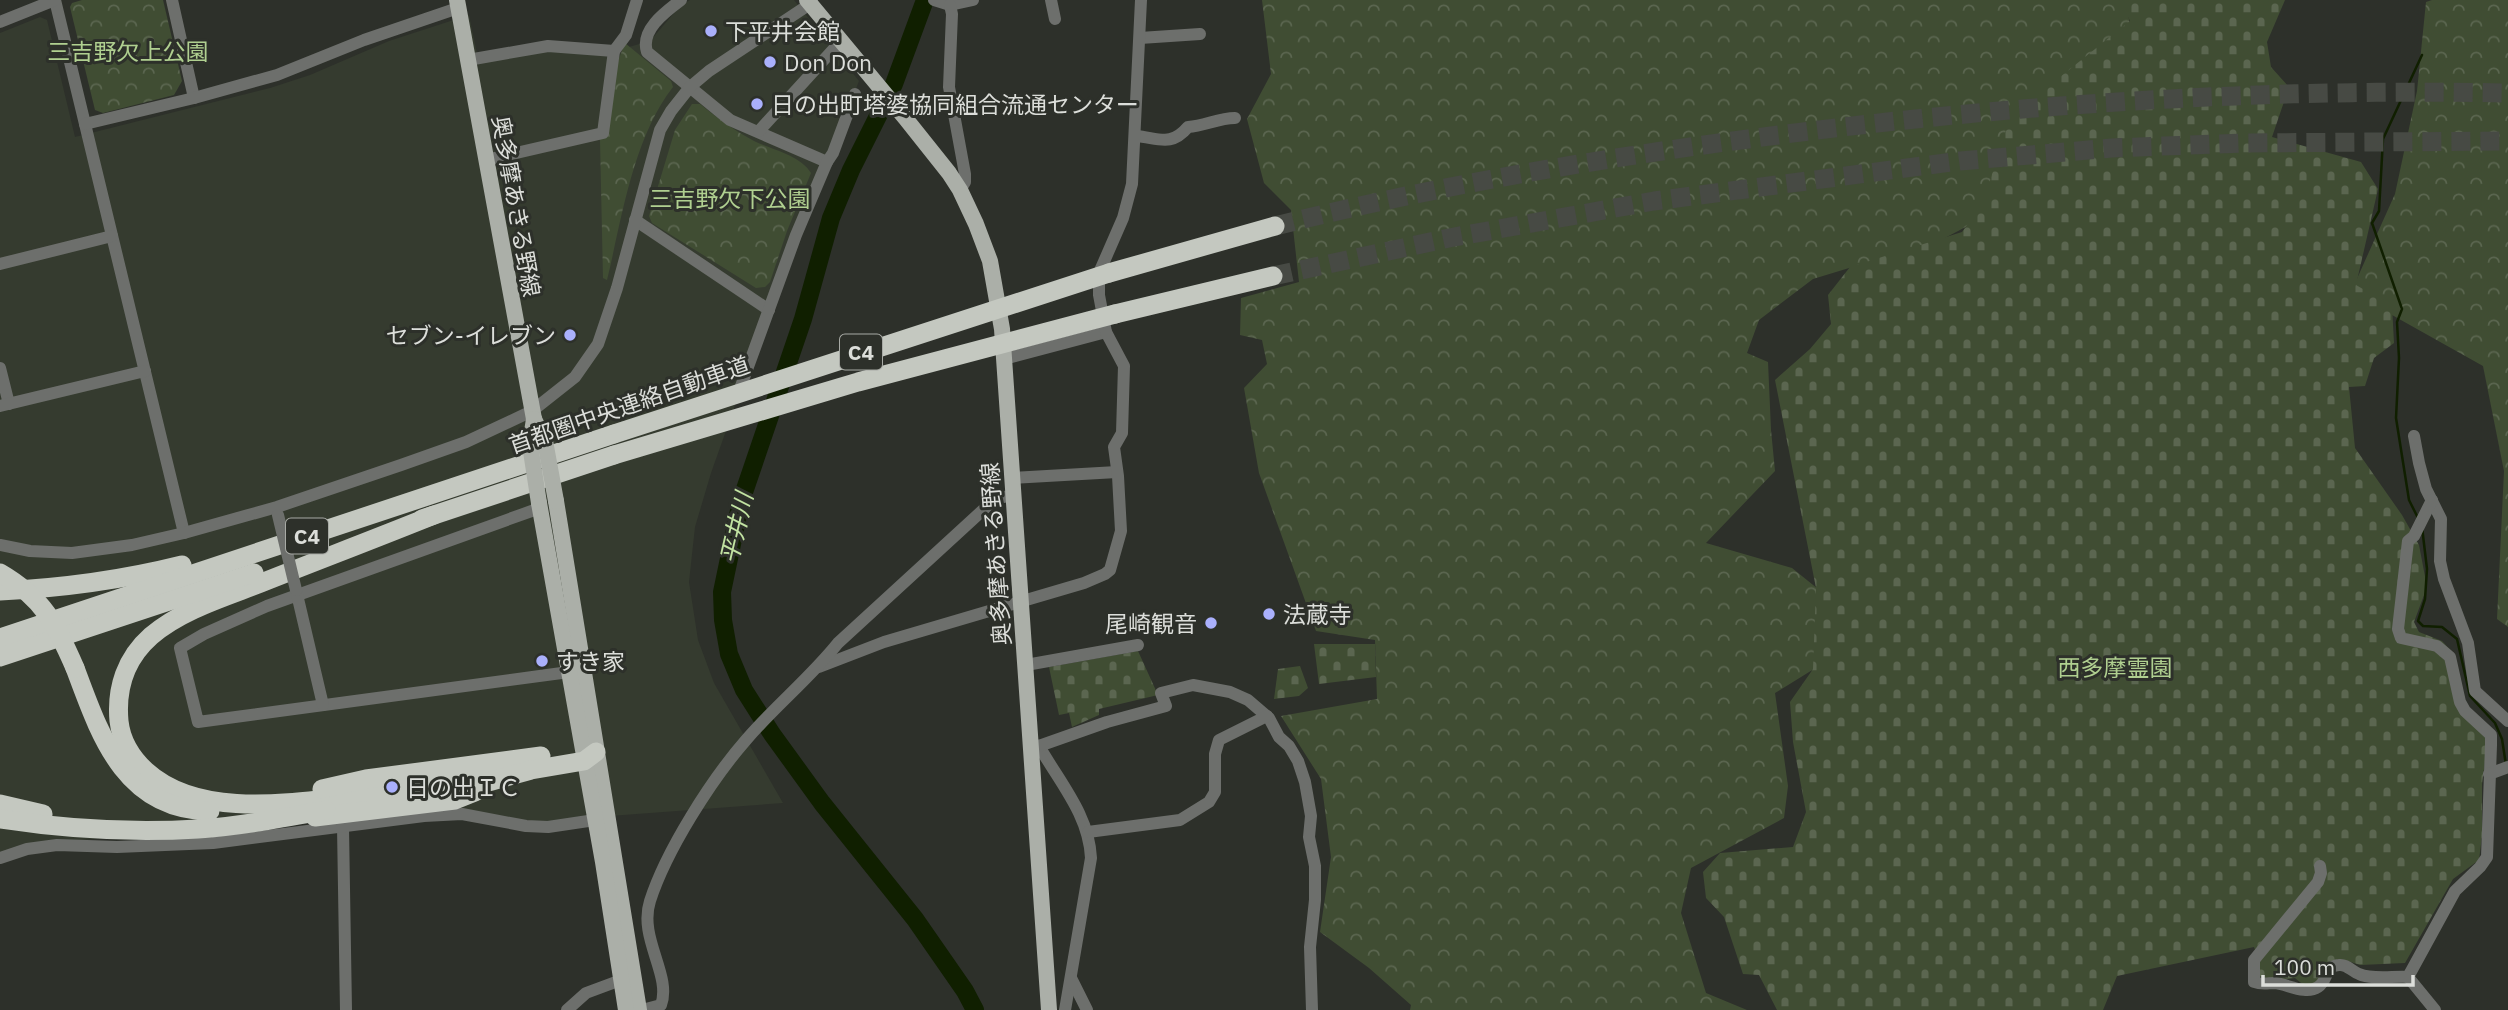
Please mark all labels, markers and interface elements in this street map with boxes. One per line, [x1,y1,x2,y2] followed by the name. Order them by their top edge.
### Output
[725,16,840,46] place label: 下平井会館
[703,23,719,39] marker: 下平井会館
[48,36,209,66] park label: 三吉野欠上公園
[784,47,872,77] place label: Don Don
[762,54,778,70] marker: Don Don
[771,89,1139,119] place label: 日の出町塔婆協同組合流通センター
[749,96,765,112] marker: 日の出町塔婆協同組合流通センター
[486,113,548,299] street label: 奥多摩あきる野線
[650,183,811,213] park label: 三吉野欠下公園
[386,320,556,350] place label: セブン-イレブン
[562,327,578,343] marker: セブン-イレブン
[840,334,882,370] road number: C4
[505,349,753,459] street label: 首都圏中央連絡自動車道
[974,461,1016,647] street label: 奥多摩あきる野線
[712,486,760,567] water label: 平井川
[286,518,328,554] road number: C4
[1283,599,1352,629] place label: 法蔵寺
[1261,606,1277,622] marker: 法蔵寺
[1105,608,1197,638] place label: 尾崎観音
[1203,615,1219,631] marker: 尾崎観音
[556,646,625,676] place label: すき家
[2058,652,2173,682] park label: 西多摩霊園
[534,653,550,669] marker: すき家
[406,772,521,802] place label: 日の出ＩＣ
[384,779,400,795] marker: 日の出ＩＣ
[2263,944,2414,988] scale bar
[2274,953,2335,981] text: 100 m

